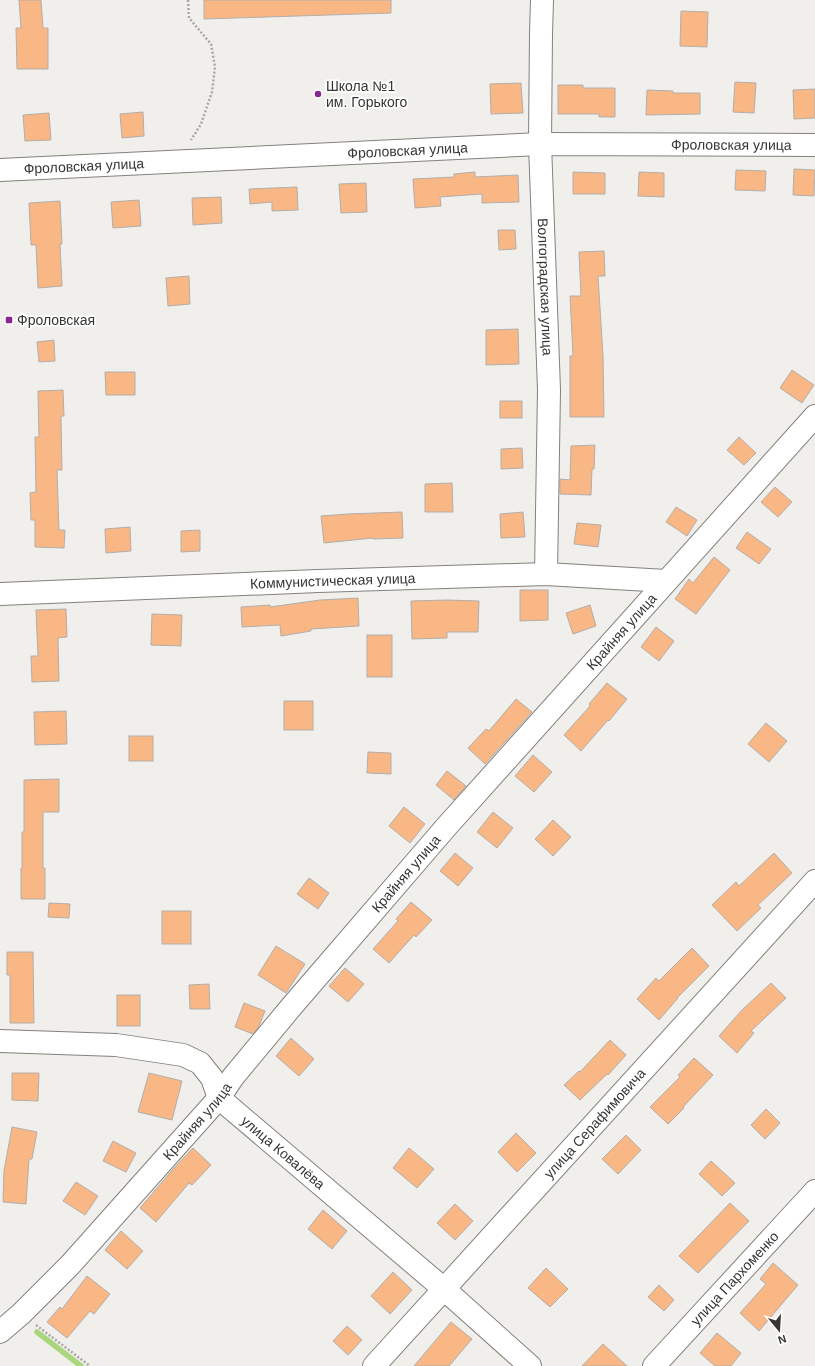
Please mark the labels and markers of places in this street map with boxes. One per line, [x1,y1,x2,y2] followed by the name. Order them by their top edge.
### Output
[326,78,408,110] place label: Школа №1 им. Горького
[313,89,323,99] marker: Школа №1 им. Горького
[17,312,95,328] place label: Фроловская
[4,315,14,325] marker: Фроловская

